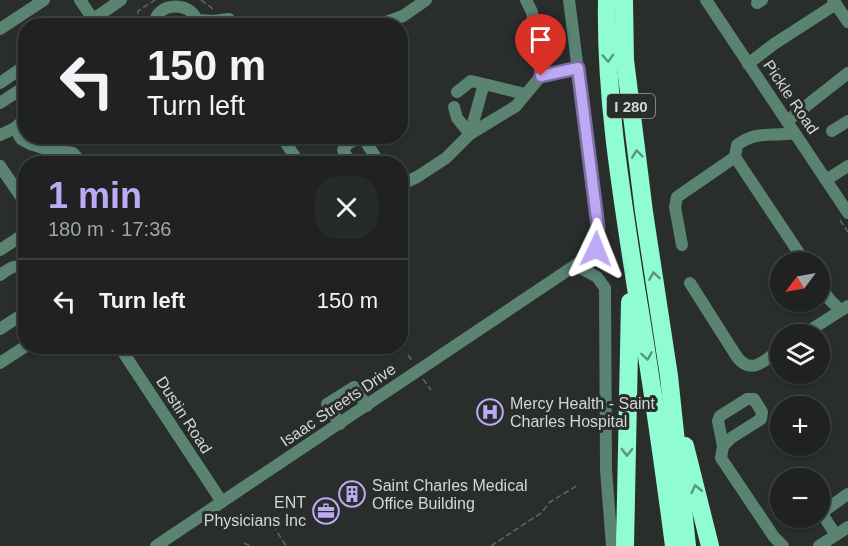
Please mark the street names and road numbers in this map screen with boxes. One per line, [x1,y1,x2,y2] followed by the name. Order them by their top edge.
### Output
[760,57,822,137] street label: Pickle Road
[607,94,655,118] road number: I 280
[277,360,399,450] street label: Isaac Streets Drive
[153,373,215,457] street label: Dustin Road

